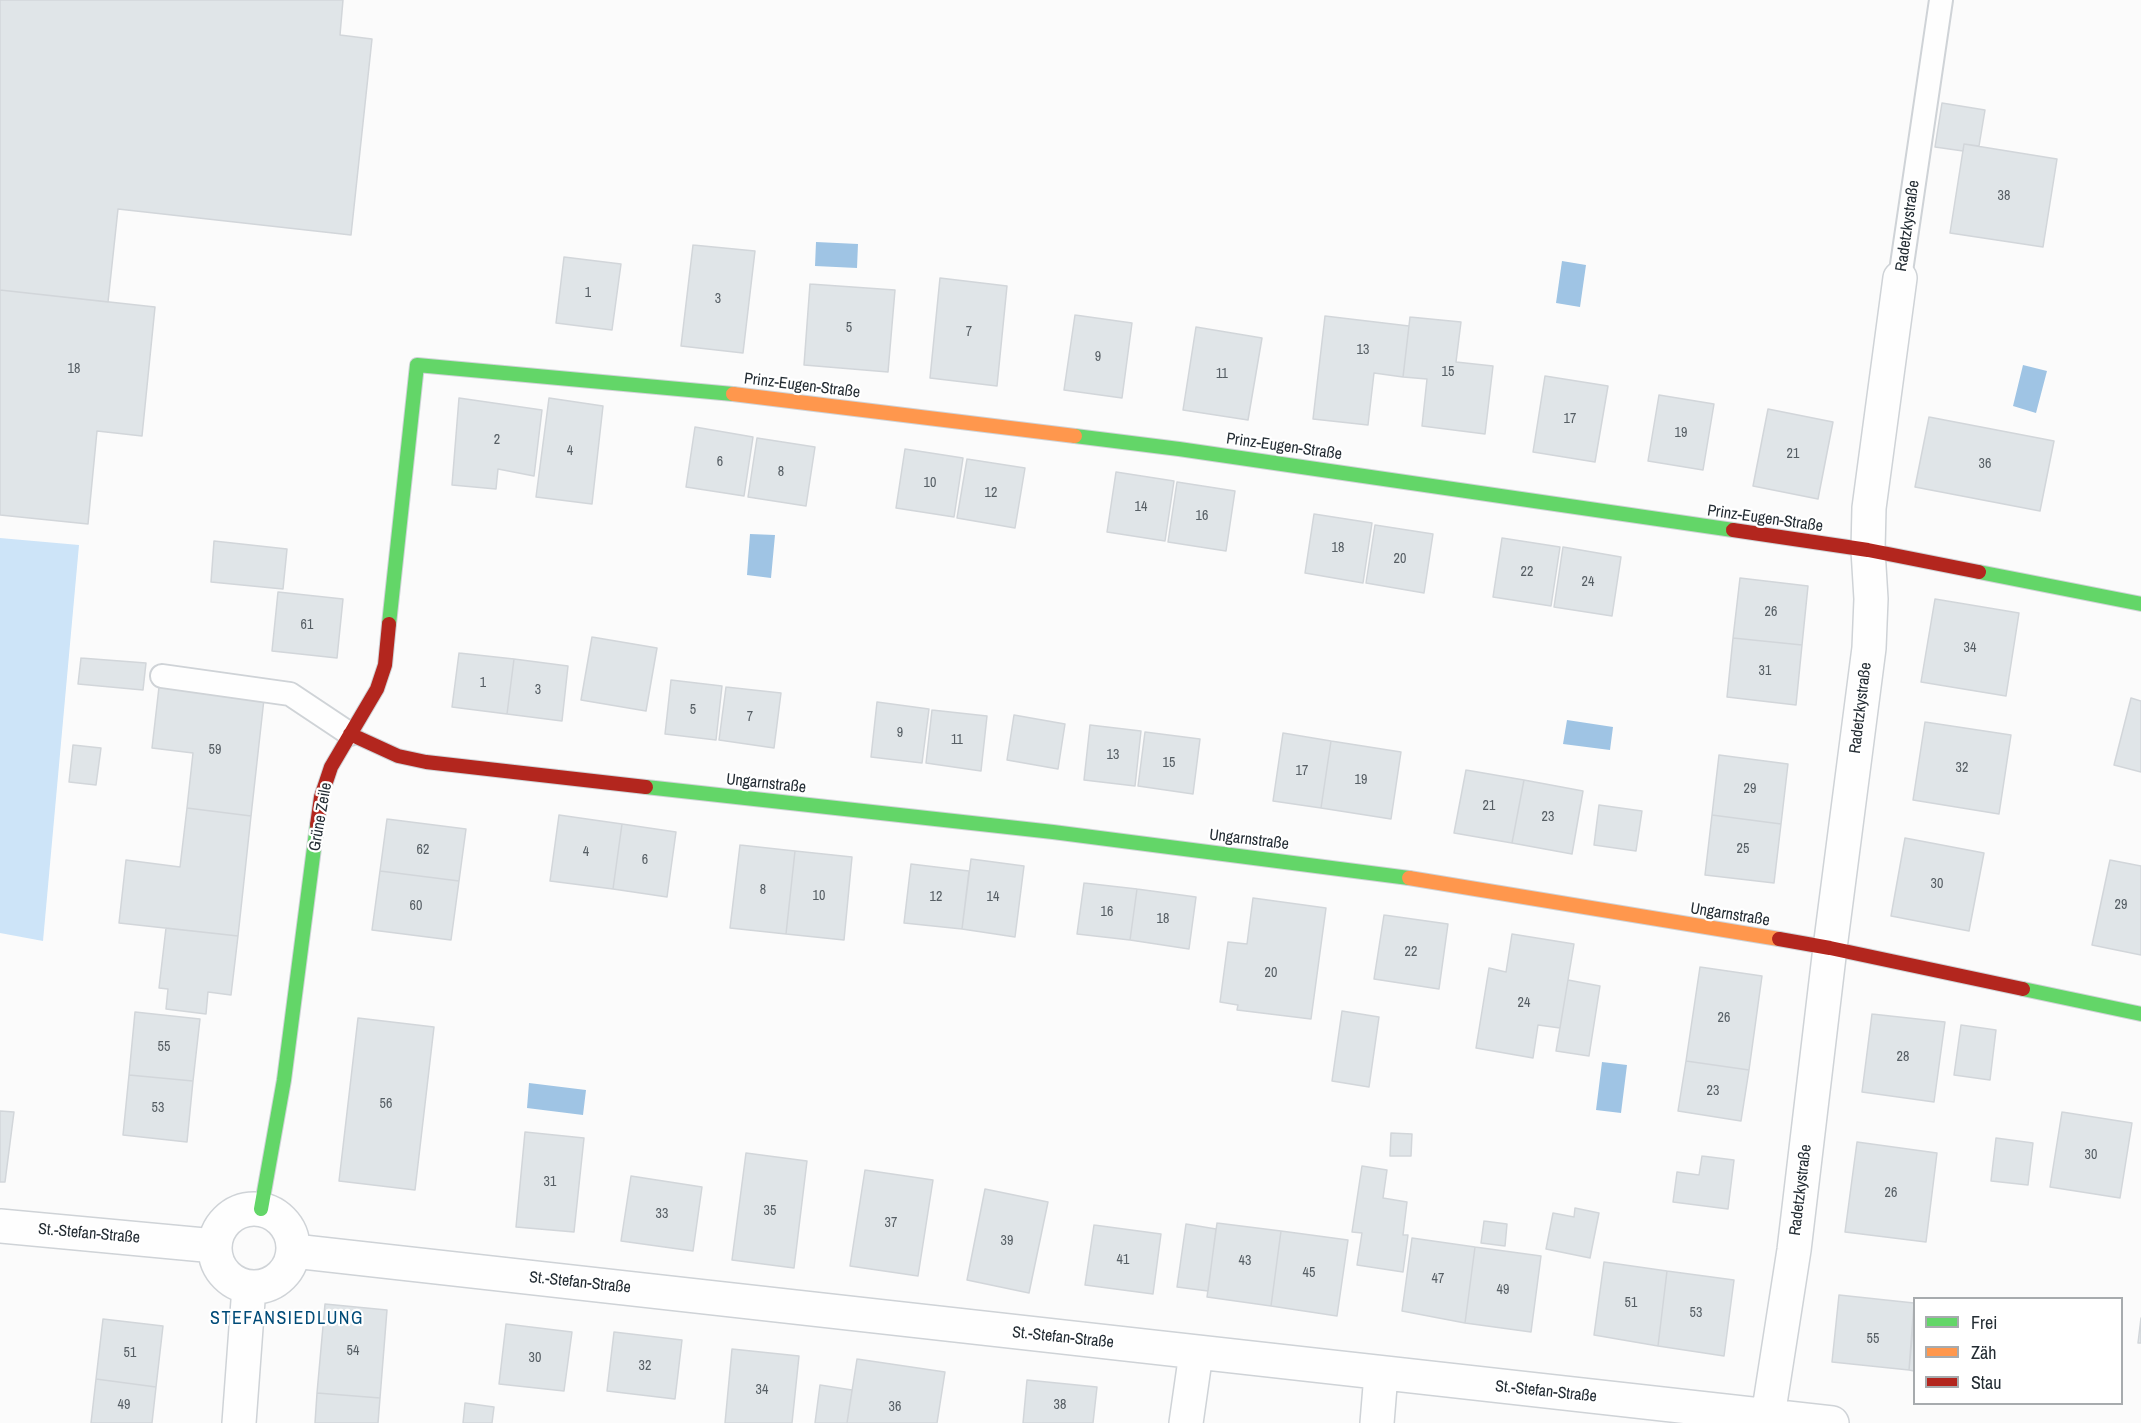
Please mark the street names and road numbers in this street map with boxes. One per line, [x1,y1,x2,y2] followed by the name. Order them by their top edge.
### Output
[1892,179,1924,273] street label: Radetzkystraße
[743,369,861,403] street label: Prinz-Eugen-Straße
[1225,429,1343,465] street label: Prinz-Eugen-Straße
[1706,501,1824,537] street label: Prinz-Eugen-Straße
[1846,661,1876,755] street label: Radetzkystraße
[725,770,807,798] street label: Ungarnstraße
[306,781,336,853] street label: Grüne Zeile
[1208,826,1290,854] street label: Ungarnstraße
[1689,899,1771,931] street label: Ungarnstraße
[1786,1143,1816,1237] street label: Radetzkystraße
[37,1220,141,1248] street label: St.-Stefan-Straße
[528,1268,632,1298] street label: St.-Stefan-Straße
[1011,1323,1115,1353] street label: St.-Stefan-Straße
[1494,1377,1598,1407] street label: St.-Stefan-Straße

